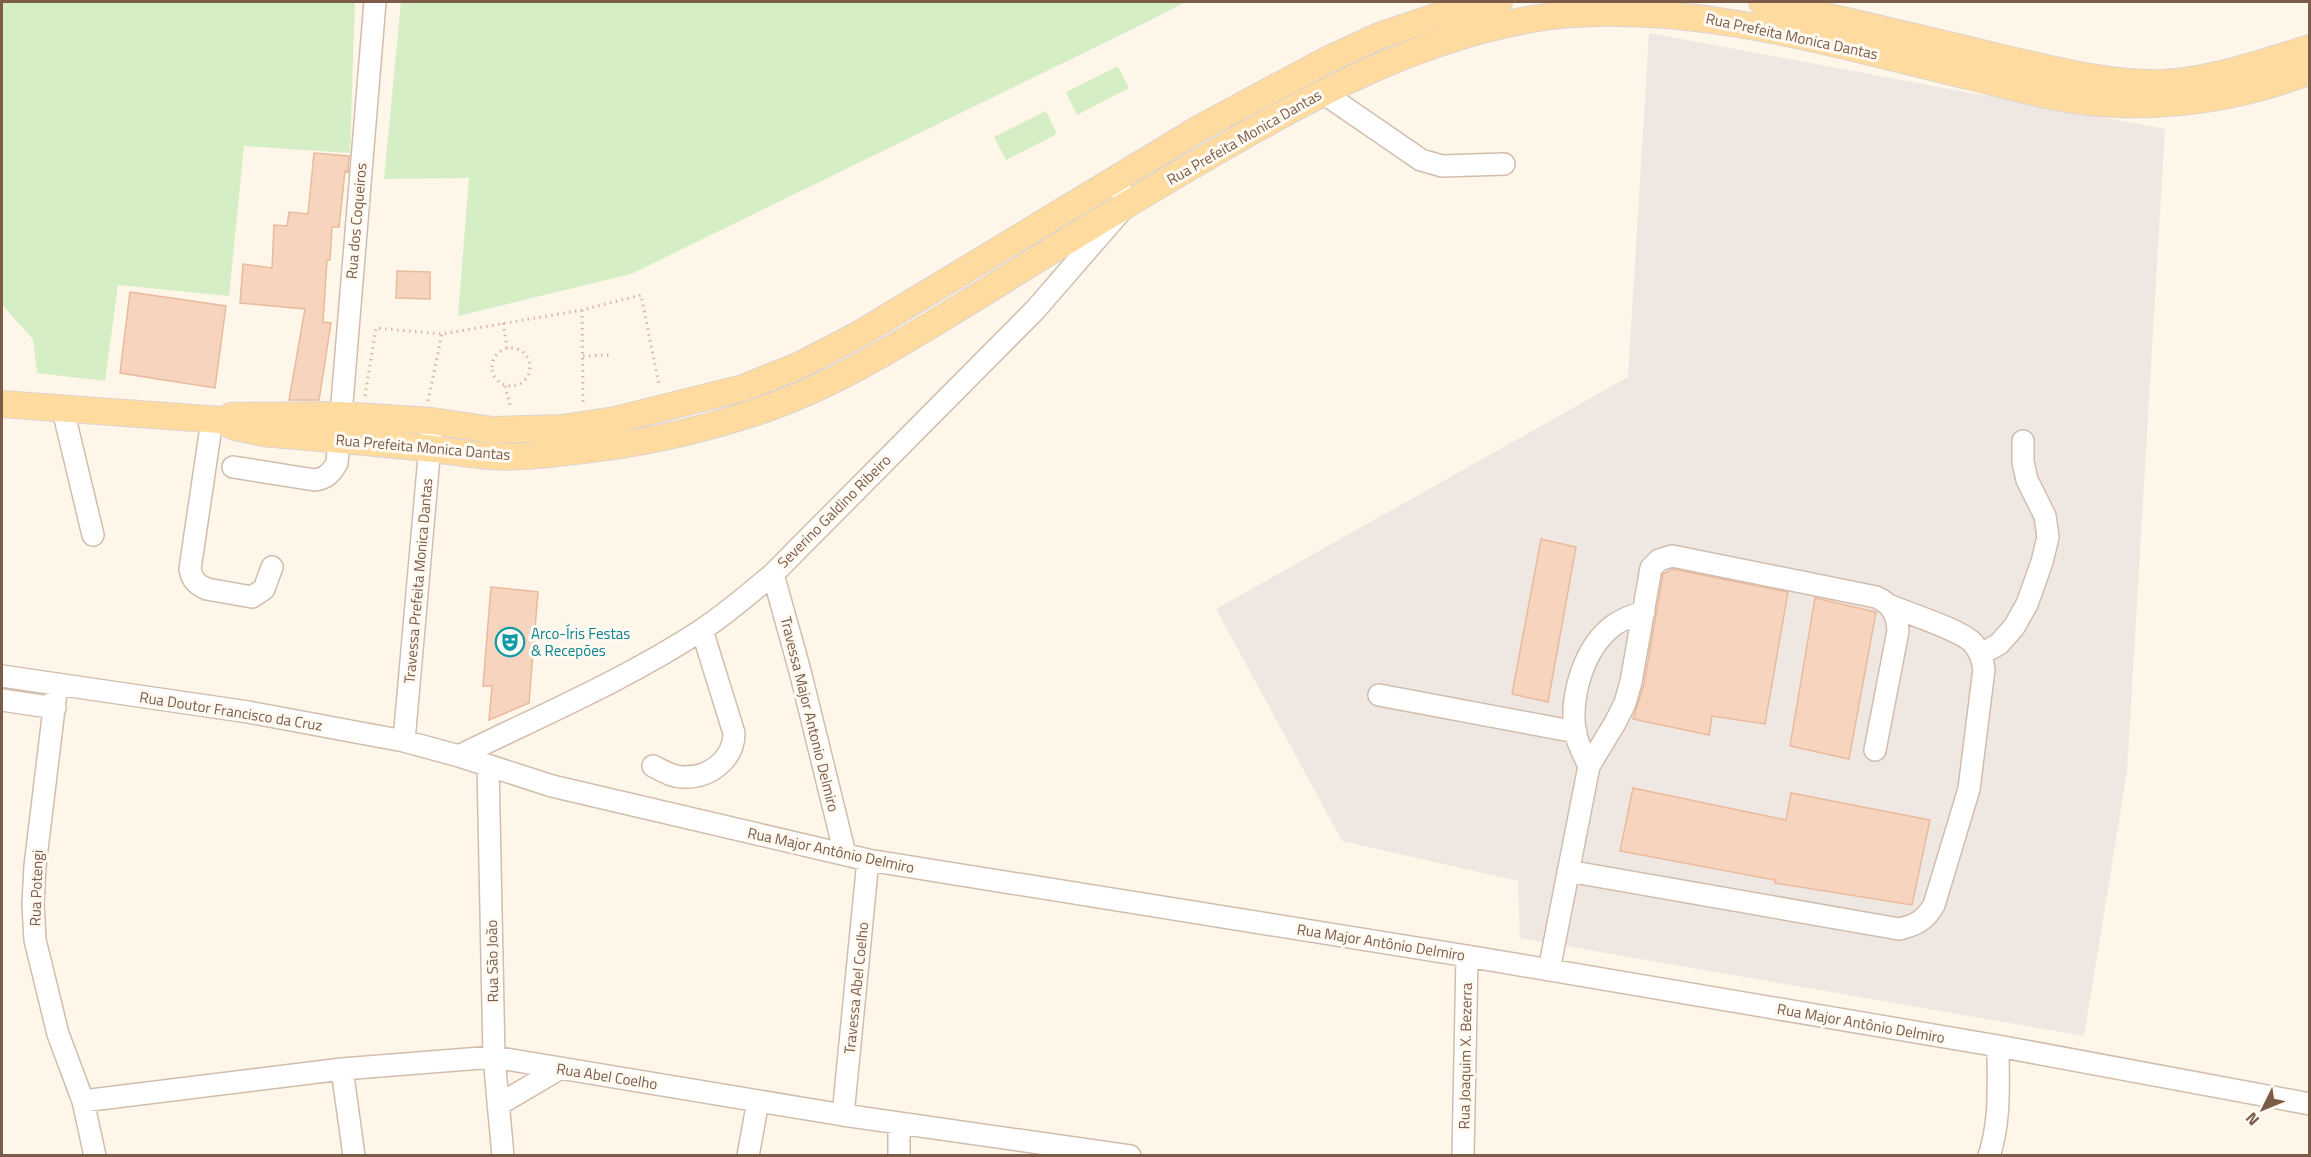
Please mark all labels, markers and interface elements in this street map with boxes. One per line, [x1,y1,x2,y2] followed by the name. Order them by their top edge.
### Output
[1704,7,1880,65] street label: Rua Prefeita Monica Dantas
[1162,83,1326,191] street label: Rua Prefeita Monica Dantas
[339,162,373,280] street label: Rua dos Coqueiros
[335,428,511,466] street label: Rua Prefeita Monica Dantas
[772,449,896,573] street label: Severino Galdino Ribeiro
[398,477,438,685] street label: Travessa Prefeita Monica Dantas
[775,614,845,814] street label: Travessa Major Antonio Delmiro
[531,622,630,662] place label: Arco-Íris Festas & Recepões
[494,626,526,658] theatre icon: Arco-Íris Festas & Recepões
[138,685,324,737] street label: Rua Doutor Francisco da Cruz
[745,821,917,879] street label: Rua Major Antônio Delmiro
[23,849,49,927] street label: Rua Potengi
[1295,917,1467,967] street label: Rua Major Antônio Delmiro
[480,920,504,1002] street label: Rua São João
[838,921,874,1055] street label: Travessa Abel Coelho
[1452,982,1478,1130] street label: Rua Joaquim X. Bezerra
[1775,997,1947,1049] street label: Rua Major Antônio Delmiro
[555,1057,659,1095] street label: Rua Abel Coelho
[2233,1079,2293,1139] north arrow
[2239,1107,2265,1131] text: N

